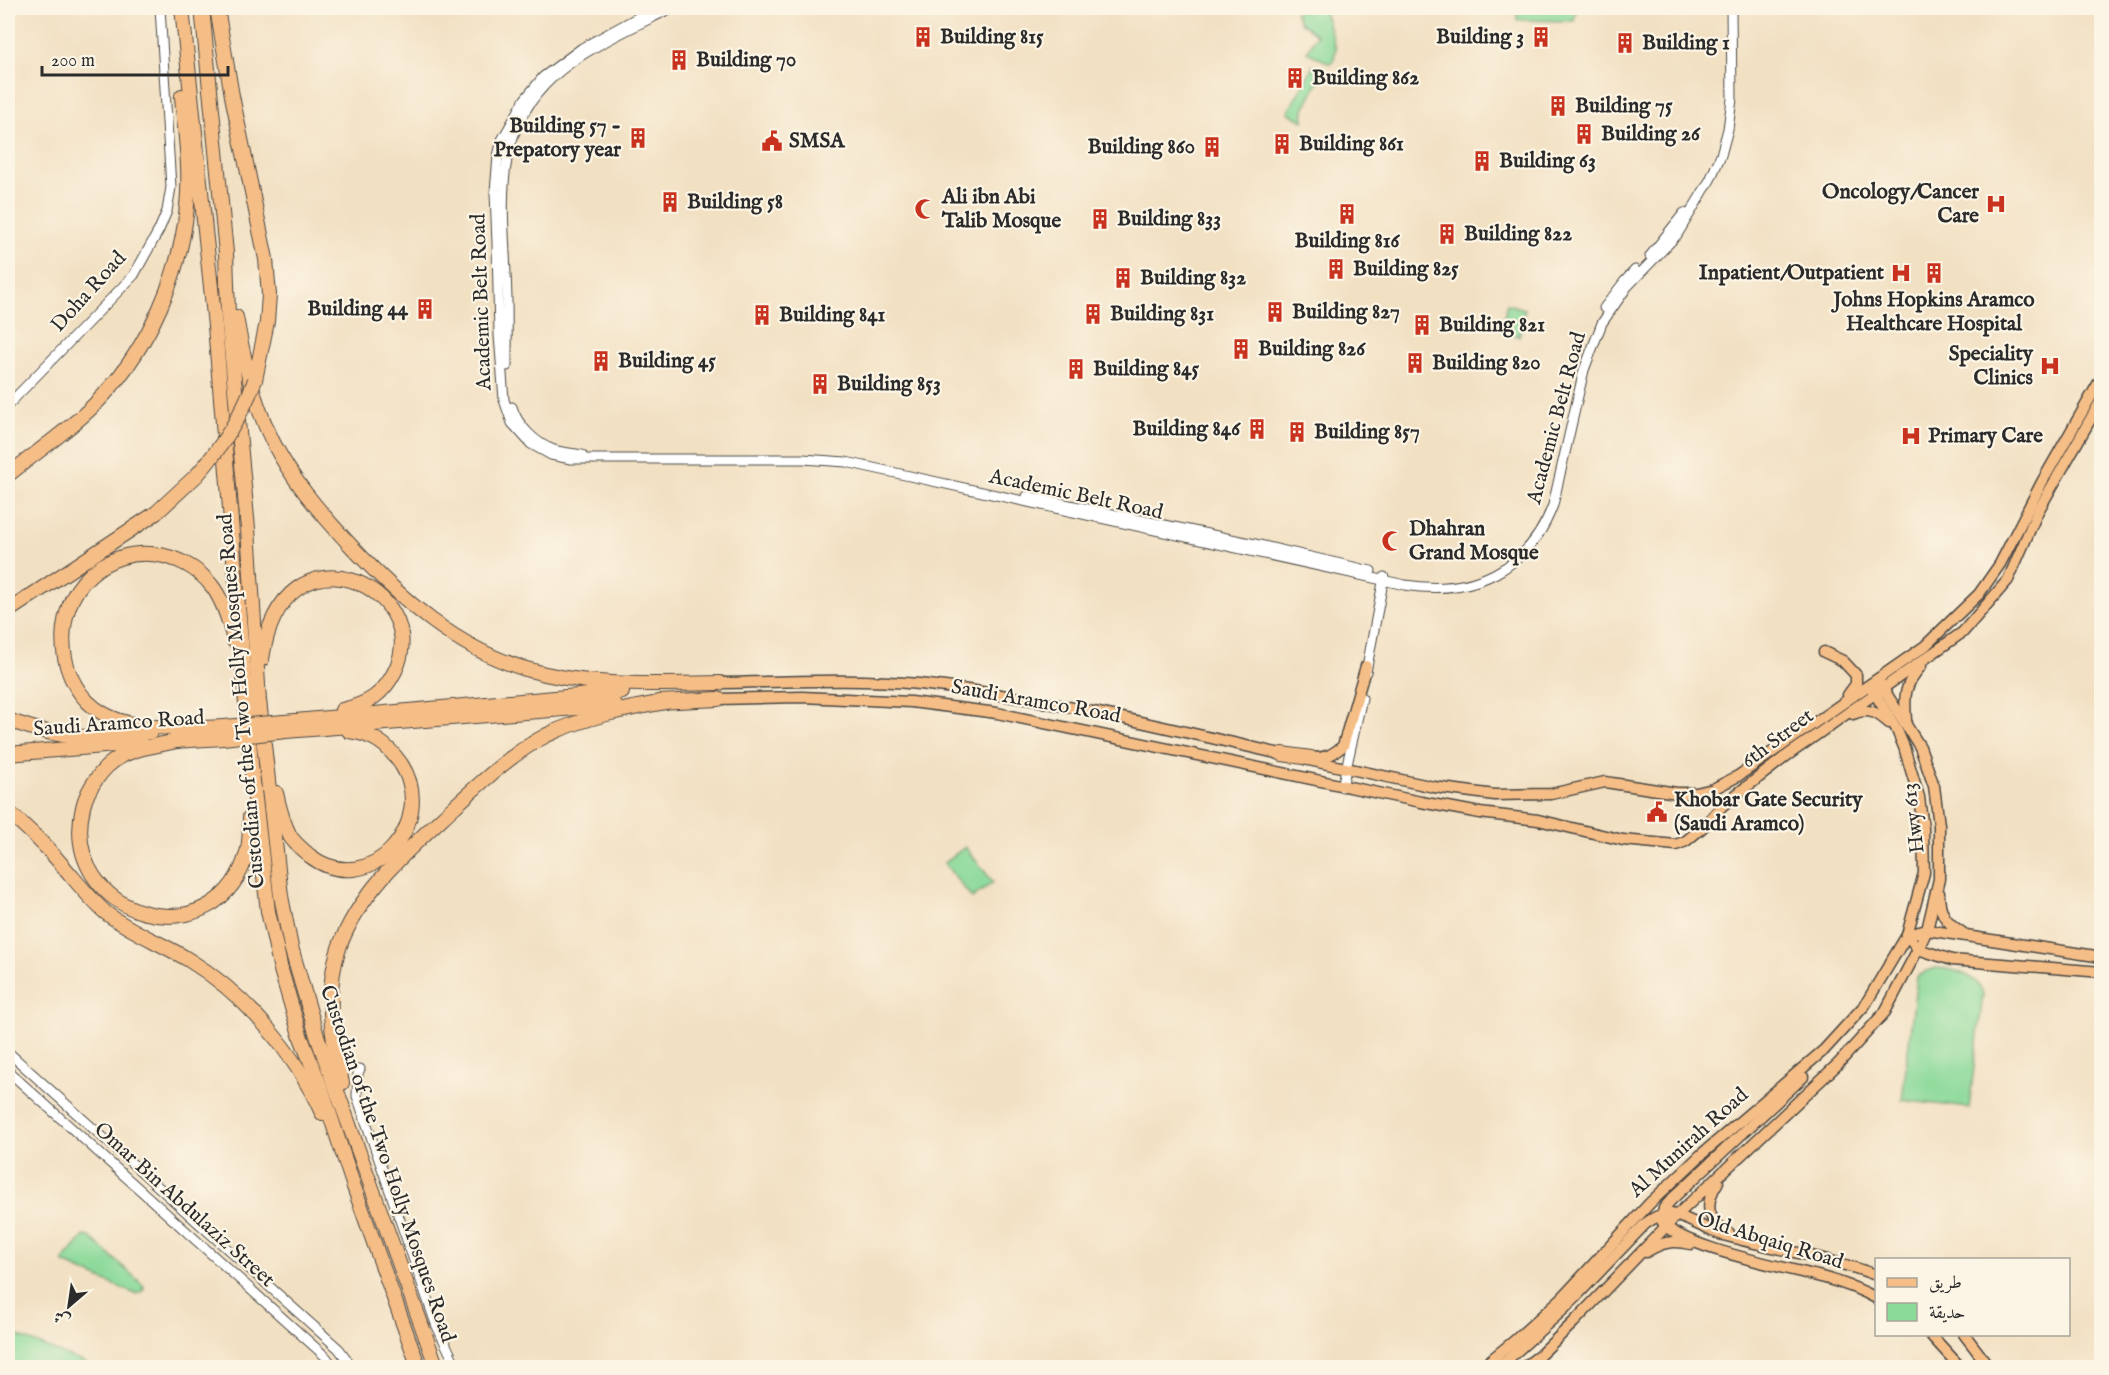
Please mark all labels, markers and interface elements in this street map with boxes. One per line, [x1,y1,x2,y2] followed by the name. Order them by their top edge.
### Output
[940,24,1044,51] place label: Building 815
[1436,24,1524,51] place label: Building 3
[911,25,935,49] building icon: Building 815
[1529,25,1553,49] building icon: Building 3
[1642,30,1730,57] place label: Building 1
[1613,31,1637,55] building icon: Building 1
[42,39,228,77] scale bar
[696,47,796,74] place label: Building 70
[667,48,691,72] building icon: Building 70
[51,50,95,73] text: 200 m
[1312,65,1419,92] place label: Building 862
[1283,66,1307,90] building icon: Building 862
[1575,93,1673,120] place label: Building 75
[1546,94,1570,118] building icon: Building 75
[494,113,621,164] place label: Building 57 - Prepatory year
[1601,121,1701,148] place label: Building 26
[1572,122,1596,146] building icon: Building 26
[626,126,650,150] building icon: Building 57 - Prepatory year
[789,128,846,155] place label: SMSA
[760,129,784,153] public building icon: SMSA
[1299,131,1404,158] place label: Building 861
[1270,132,1294,156] building icon: Building 861
[1088,134,1195,161] place label: Building 860
[1200,135,1224,159] building icon: Building 860
[1499,148,1596,175] place label: Building 63
[1470,149,1494,173] building icon: Building 63
[1822,179,1979,230] place label: Oncology/Cancer Care
[941,184,1061,235] place label: Ali ibn Abi Talib Mosque
[687,189,783,216] place label: Building 58
[658,190,682,214] building icon: Building 58
[1984,192,2008,216] hospital icon: Oncology/Cancer Care
[913,197,937,221] mosque icon: Ali ibn Abi Talib Mosque
[1335,202,1359,226] building icon: Building 816
[1117,206,1221,233] place label: Building 833
[1088,207,1112,231] building icon: Building 833
[465,212,499,392] street label: Academic Belt Road
[1464,221,1572,248] place label: Building 822
[1435,222,1459,246] building icon: Building 822
[1295,228,1401,255] place label: Building 816
[45,245,133,338] street label: Doha Road
[1353,256,1459,283] place label: Building 825
[1324,257,1348,281] building icon: Building 825
[1699,260,1885,287] place label: Inpatient/Outpatient
[1889,261,1913,285] hospital icon: Inpatient/Outpatient
[1922,261,1946,285] building icon: Johns Hopkins Aramco Healthcare Hospital
[1140,265,1246,292] place label: Building 832
[1111,266,1135,290] building icon: Building 832
[1830,287,2035,338] place label: Johns Hopkins Aramco Healthcare Hospital
[307,296,409,323] place label: Building 44
[413,297,437,321] building icon: Building 44
[1292,299,1400,326] place label: Building 827
[1263,300,1287,324] building icon: Building 827
[1110,301,1214,328] place label: Building 831
[779,302,886,329] place label: Building 841
[1081,302,1105,326] building icon: Building 831
[750,303,774,327] building icon: Building 841
[1439,312,1545,339] place label: Building 821
[1410,313,1434,337] building icon: Building 821
[1521,328,1593,508] street label: Academic Belt Road
[1258,336,1366,363] place label: Building 826
[1229,337,1253,361] building icon: Building 826
[1949,341,2034,392] place label: Speciality Clinics
[618,348,716,375] place label: Building 45
[589,349,613,373] building icon: Building 45
[1432,350,1540,377] place label: Building 820
[1403,351,1427,375] building icon: Building 820
[2038,354,2062,378] hospital icon: Speciality Clinics
[1093,356,1199,383] place label: Building 845
[1064,357,1088,381] building icon: Building 845
[837,371,941,398] place label: Building 853
[808,372,832,396] building icon: Building 853
[1133,416,1241,443] place label: Building 846
[1245,417,1269,441] building icon: Building 846
[1314,419,1420,446] place label: Building 857
[1285,420,1309,444] building icon: Building 857
[1928,423,2043,450] place label: Primary Care
[1899,424,1923,448] hospital icon: Primary Care
[986,463,1166,527] street label: Academic Belt Road
[212,512,272,890] street label: Custodian of the Two Holly Mosques Road
[1409,516,1539,567] place label: Dhahran Grand Mosque
[1380,529,1404,553] mosque icon: Dhahran Grand Mosque
[949,674,1124,730] street label: Saudi Aramco Road
[1736,703,1820,775] street label: 6th Street
[32,704,206,743] street label: Saudi Aramco Road
[1896,781,1932,855] street label: Hwy 613
[1674,787,1863,838] place label: Khobar Gate Security (Saudi Aramco)
[1645,800,1669,824] public building icon: Khobar Gate Security (Saudi Aramco)
[313,982,461,1347] street label: Custodian of the Two Holly Mosques Road
[1623,1082,1755,1204] street label: Al Munirah Road
[88,1117,280,1293] street label: Omar Bin Abdulaziz Street
[1693,1206,1847,1276] street label: Old Abqaiq Road
[1875,1258,2070,1336] legend
[1929,1272,1962,1295] text: طريق
[39,1276,99,1336] north arrow
[1929,1302,1965,1325] text: حديقة
[51,1305,74,1330] text: ش

